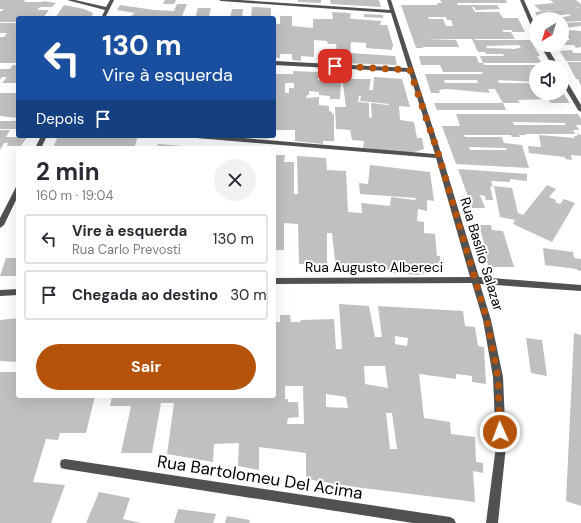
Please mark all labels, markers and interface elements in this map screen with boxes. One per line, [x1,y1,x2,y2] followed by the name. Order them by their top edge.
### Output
[529,12,569,52] north arrow
[529,12,569,100] map controls
[102,27,182,64] text: 130 m
[36,32,88,84] icon: left
[318,49,352,83] pin
[324,55,346,77] icon: arrive
[529,60,569,100] button: sound
[102,63,233,87] text: Vire à esquerda
[92,108,114,130] icon: arrive
[36,109,84,129] text: Depois
[36,156,99,187] text: 2 min
[214,159,256,201] button: close
[36,187,113,204] text: 160 m · 19:04
[456,195,508,313] street label: Rua Basílio Salazar
[72,221,187,241] text: Vire à esquerda
[38,228,60,250] icon: left
[213,229,254,249] text: 130 m
[72,241,181,258] text: Rua Carlo Prevosti
[305,258,443,276] street label: Rua Augusto Albereci
[38,284,60,306] icon: arrive
[72,285,218,305] text: Chegada ao destino
[230,285,267,305] text: 30 m
[36,344,256,390] button: Sair
[479,411,521,453] position arrow
[156,450,364,504] street label: Rua Bartolomeu Del Acima

